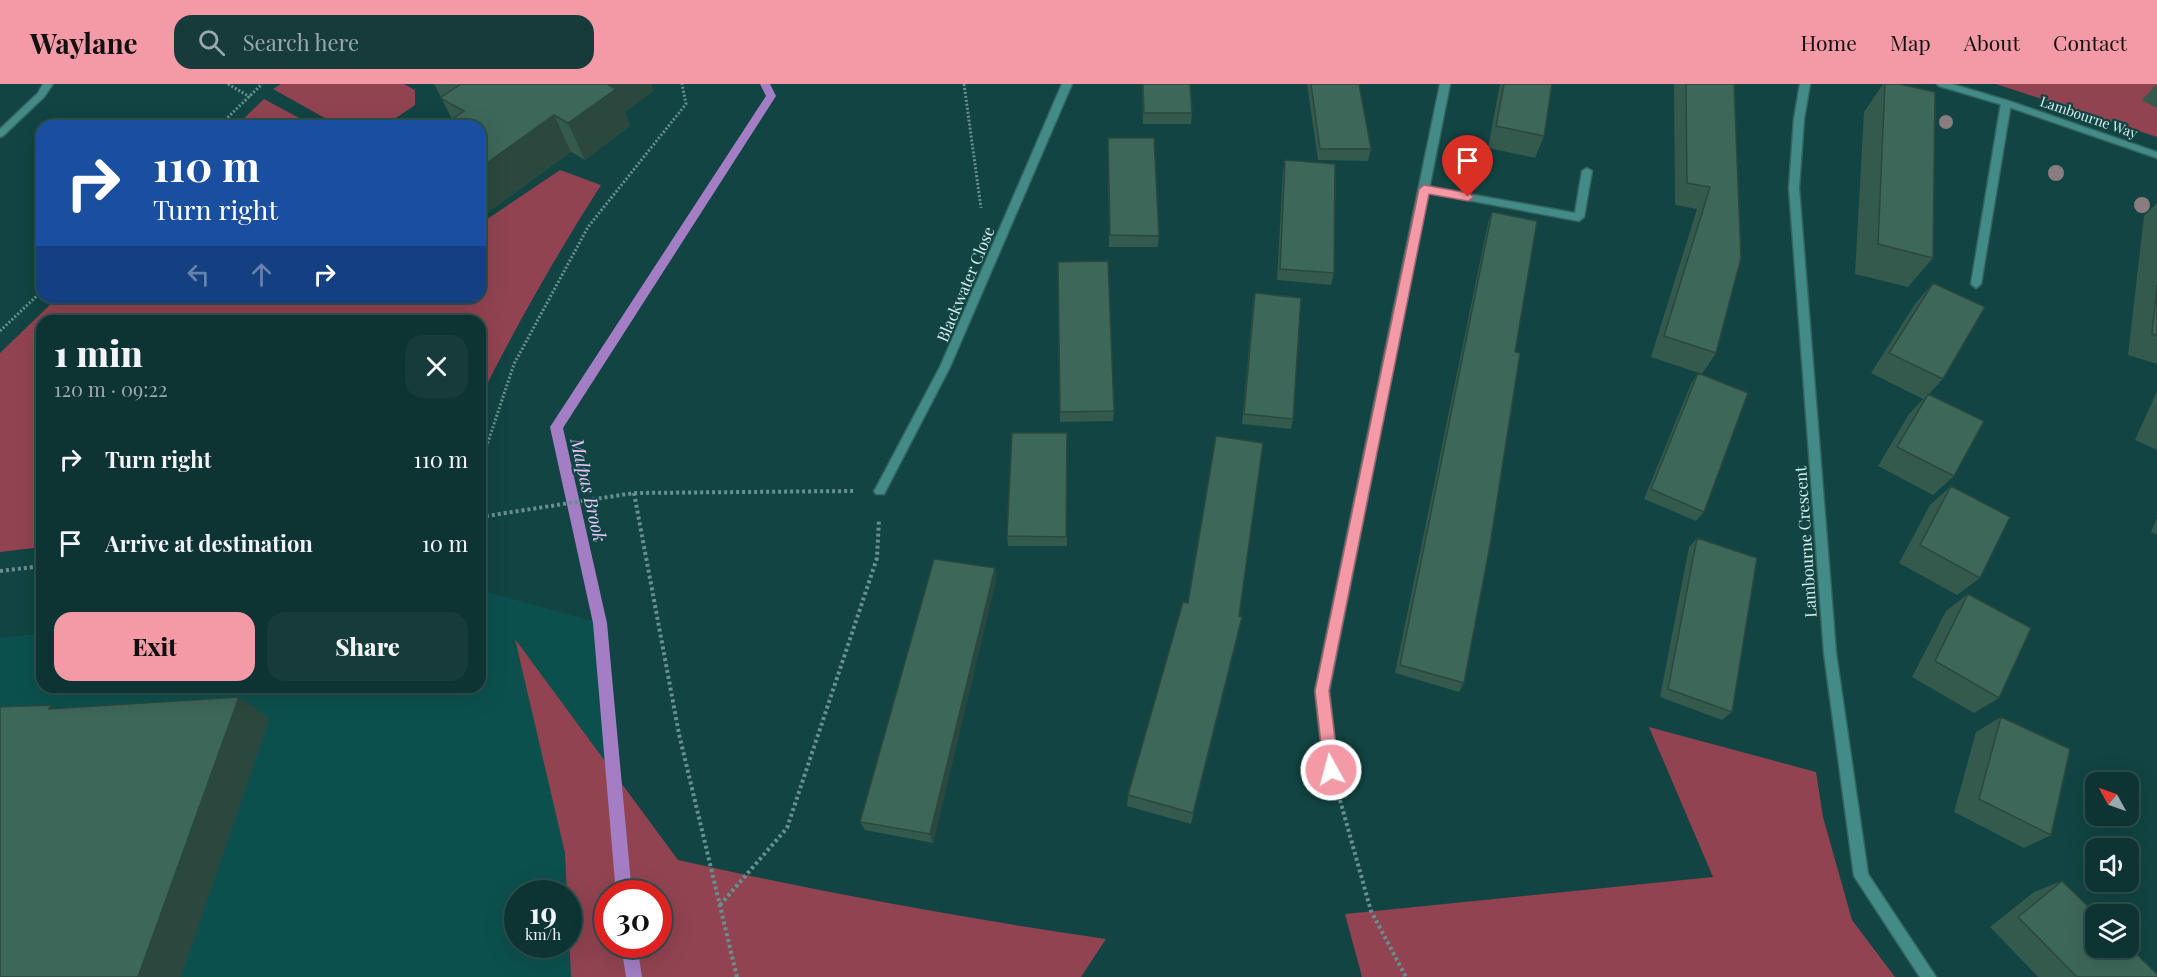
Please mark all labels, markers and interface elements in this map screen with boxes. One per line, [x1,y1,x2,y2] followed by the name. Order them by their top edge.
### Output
[174,15,594,69] search box
[30,24,138,61] text: Waylane
[195,26,228,59] icon: search
[243,27,359,57] text: Search here
[1801,28,1857,56] text: Home
[1890,28,1931,56] text: Map
[1964,28,2020,56] text: About
[2053,28,2127,56] text: Contact
[2038,91,2140,143] street label: Lambourne Way
[1442,135,1493,197] pin
[153,137,260,193] text: 110 m
[54,144,132,222] icon: right
[1451,144,1484,177] icon: arrive
[153,191,278,227] text: Turn right
[931,223,999,345] street label: Blackwater Close
[182,258,215,291] icon: left
[245,258,278,291] icon: ahead
[308,258,341,291] icon: right
[54,328,143,376] text: 1 min
[405,335,468,398] button: close
[54,375,168,402] text: 120 m · 09:22
[565,435,613,544] water label: Malpas Brook
[54,443,87,476] icon: right
[105,444,211,474] text: Turn right
[414,444,468,474] text: 110 m
[1789,465,1821,618] street label: Lambourne Crescent
[54,527,87,560] icon: arrive
[105,528,313,558] text: Arrive at destination
[422,528,468,558] text: 10 m
[54,612,255,681] button: Exit
[267,612,468,681] button: Share
[1299,738,1363,802] position arrow
[2085,772,2139,826] north arrow
[2085,772,2139,958] map controls
[2085,838,2139,892] button: sound
[594,880,672,958] speed limit sign: 30
[529,892,557,932] text: 19
[2085,904,2139,958] button: layers
[525,924,561,944] text: km/h

